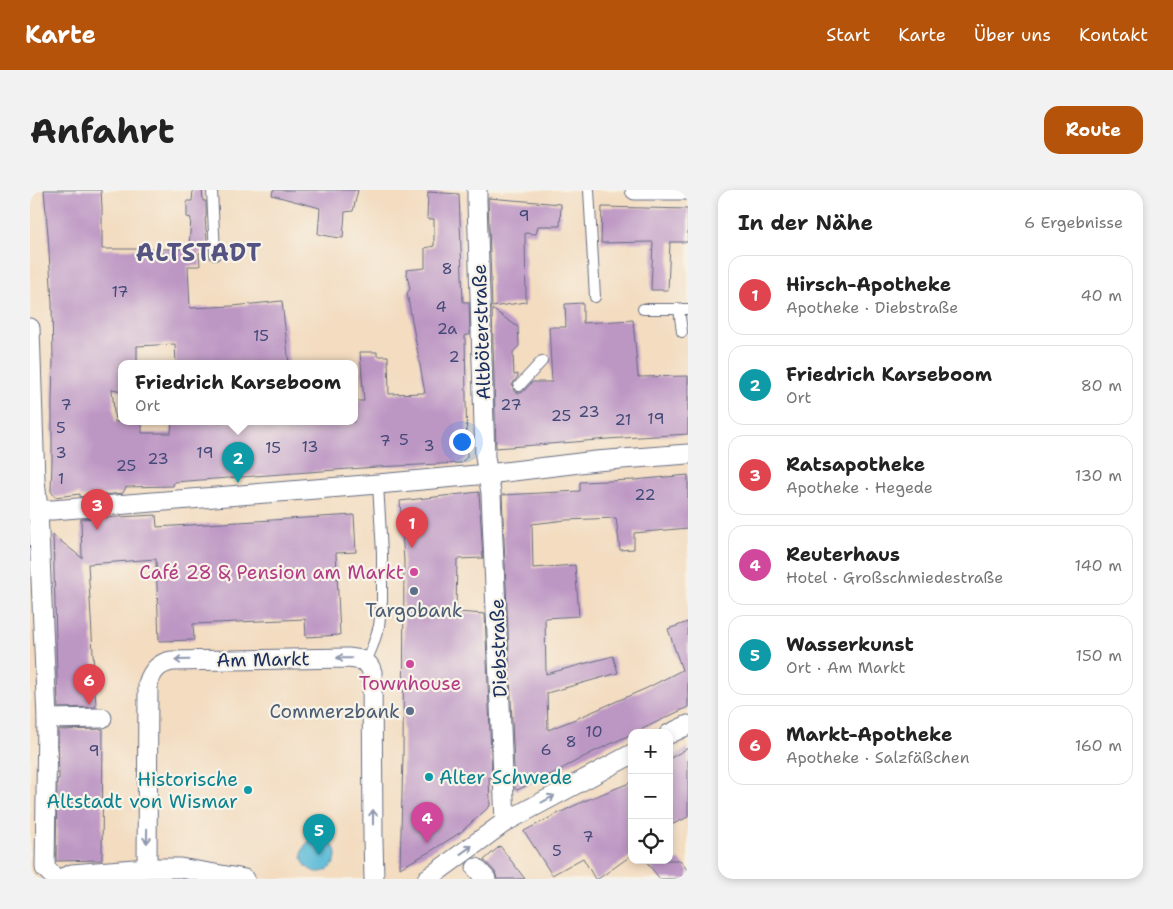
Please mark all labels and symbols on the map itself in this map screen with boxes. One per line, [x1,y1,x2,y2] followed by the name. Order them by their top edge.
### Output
[518,205,530,226] house number: 9
[136,237,262,269] district label: ALTSTADT
[441,258,453,279] house number: 8
[467,263,496,400] street label: Altböterstraße
[111,281,129,302] house number: 17
[435,296,447,317] house number: 4
[437,318,457,339] house number: 2a
[253,325,269,346] house number: 15
[448,346,460,367] house number: 2
[60,394,72,415] house number: 7
[500,394,522,415] house number: 27
[578,401,600,422] house number: 23
[551,405,571,426] house number: 25
[647,408,665,429] house number: 19
[614,409,632,430] house number: 21
[56,417,66,438] house number: 5
[399,429,409,450] house number: 5
[449,429,475,455] your location
[379,430,391,451] house number: 7
[423,435,435,456] house number: 3
[301,436,319,457] house number: 13
[265,437,281,458] house number: 15
[55,442,67,463] house number: 3
[196,442,214,463] house number: 19
[222,442,254,483] pin: 2
[147,448,169,469] house number: 23
[116,455,136,476] house number: 25
[58,468,64,489] house number: 1
[634,484,656,505] house number: 22
[81,489,113,530] pin: 3
[396,507,428,548] pin: 1
[139,560,404,585] place label: Café 28 & Pension am Markt
[408,566,420,578] marker: Café 28 & Pension am Markt
[408,585,420,597] marker: Targobank
[365,598,463,623] place label: Targobank
[484,598,513,698] street label: Diebstraße
[216,646,310,673] street label: Am Markt
[337,654,353,663] one-way arrow
[174,656,190,665] one-way arrow
[404,658,416,670] marker: Townhouse
[73,664,105,705] pin: 6
[359,671,461,696] place label: Townhouse
[269,699,400,724] place label: Commerzbank
[404,705,416,717] marker: Commerzbank
[585,721,603,742] house number: 10
[565,731,577,752] house number: 8
[540,739,552,760] house number: 6
[88,740,100,761] house number: 9
[439,765,572,790] place label: Alter Schwede
[46,767,238,814] place label: Historische Altstadt von Wismar
[423,771,435,783] marker: Alter Schwede
[242,784,254,796] marker: Historische Altstadt von Wismar
[540,794,555,803] one-way arrow
[411,802,443,843] pin: 4
[368,810,378,826] one-way arrow
[303,814,335,855] pin: 5
[582,826,594,847] house number: 7
[142,828,152,844] one-way arrow
[552,840,562,861] house number: 5
[459,845,473,855] one-way arrow

